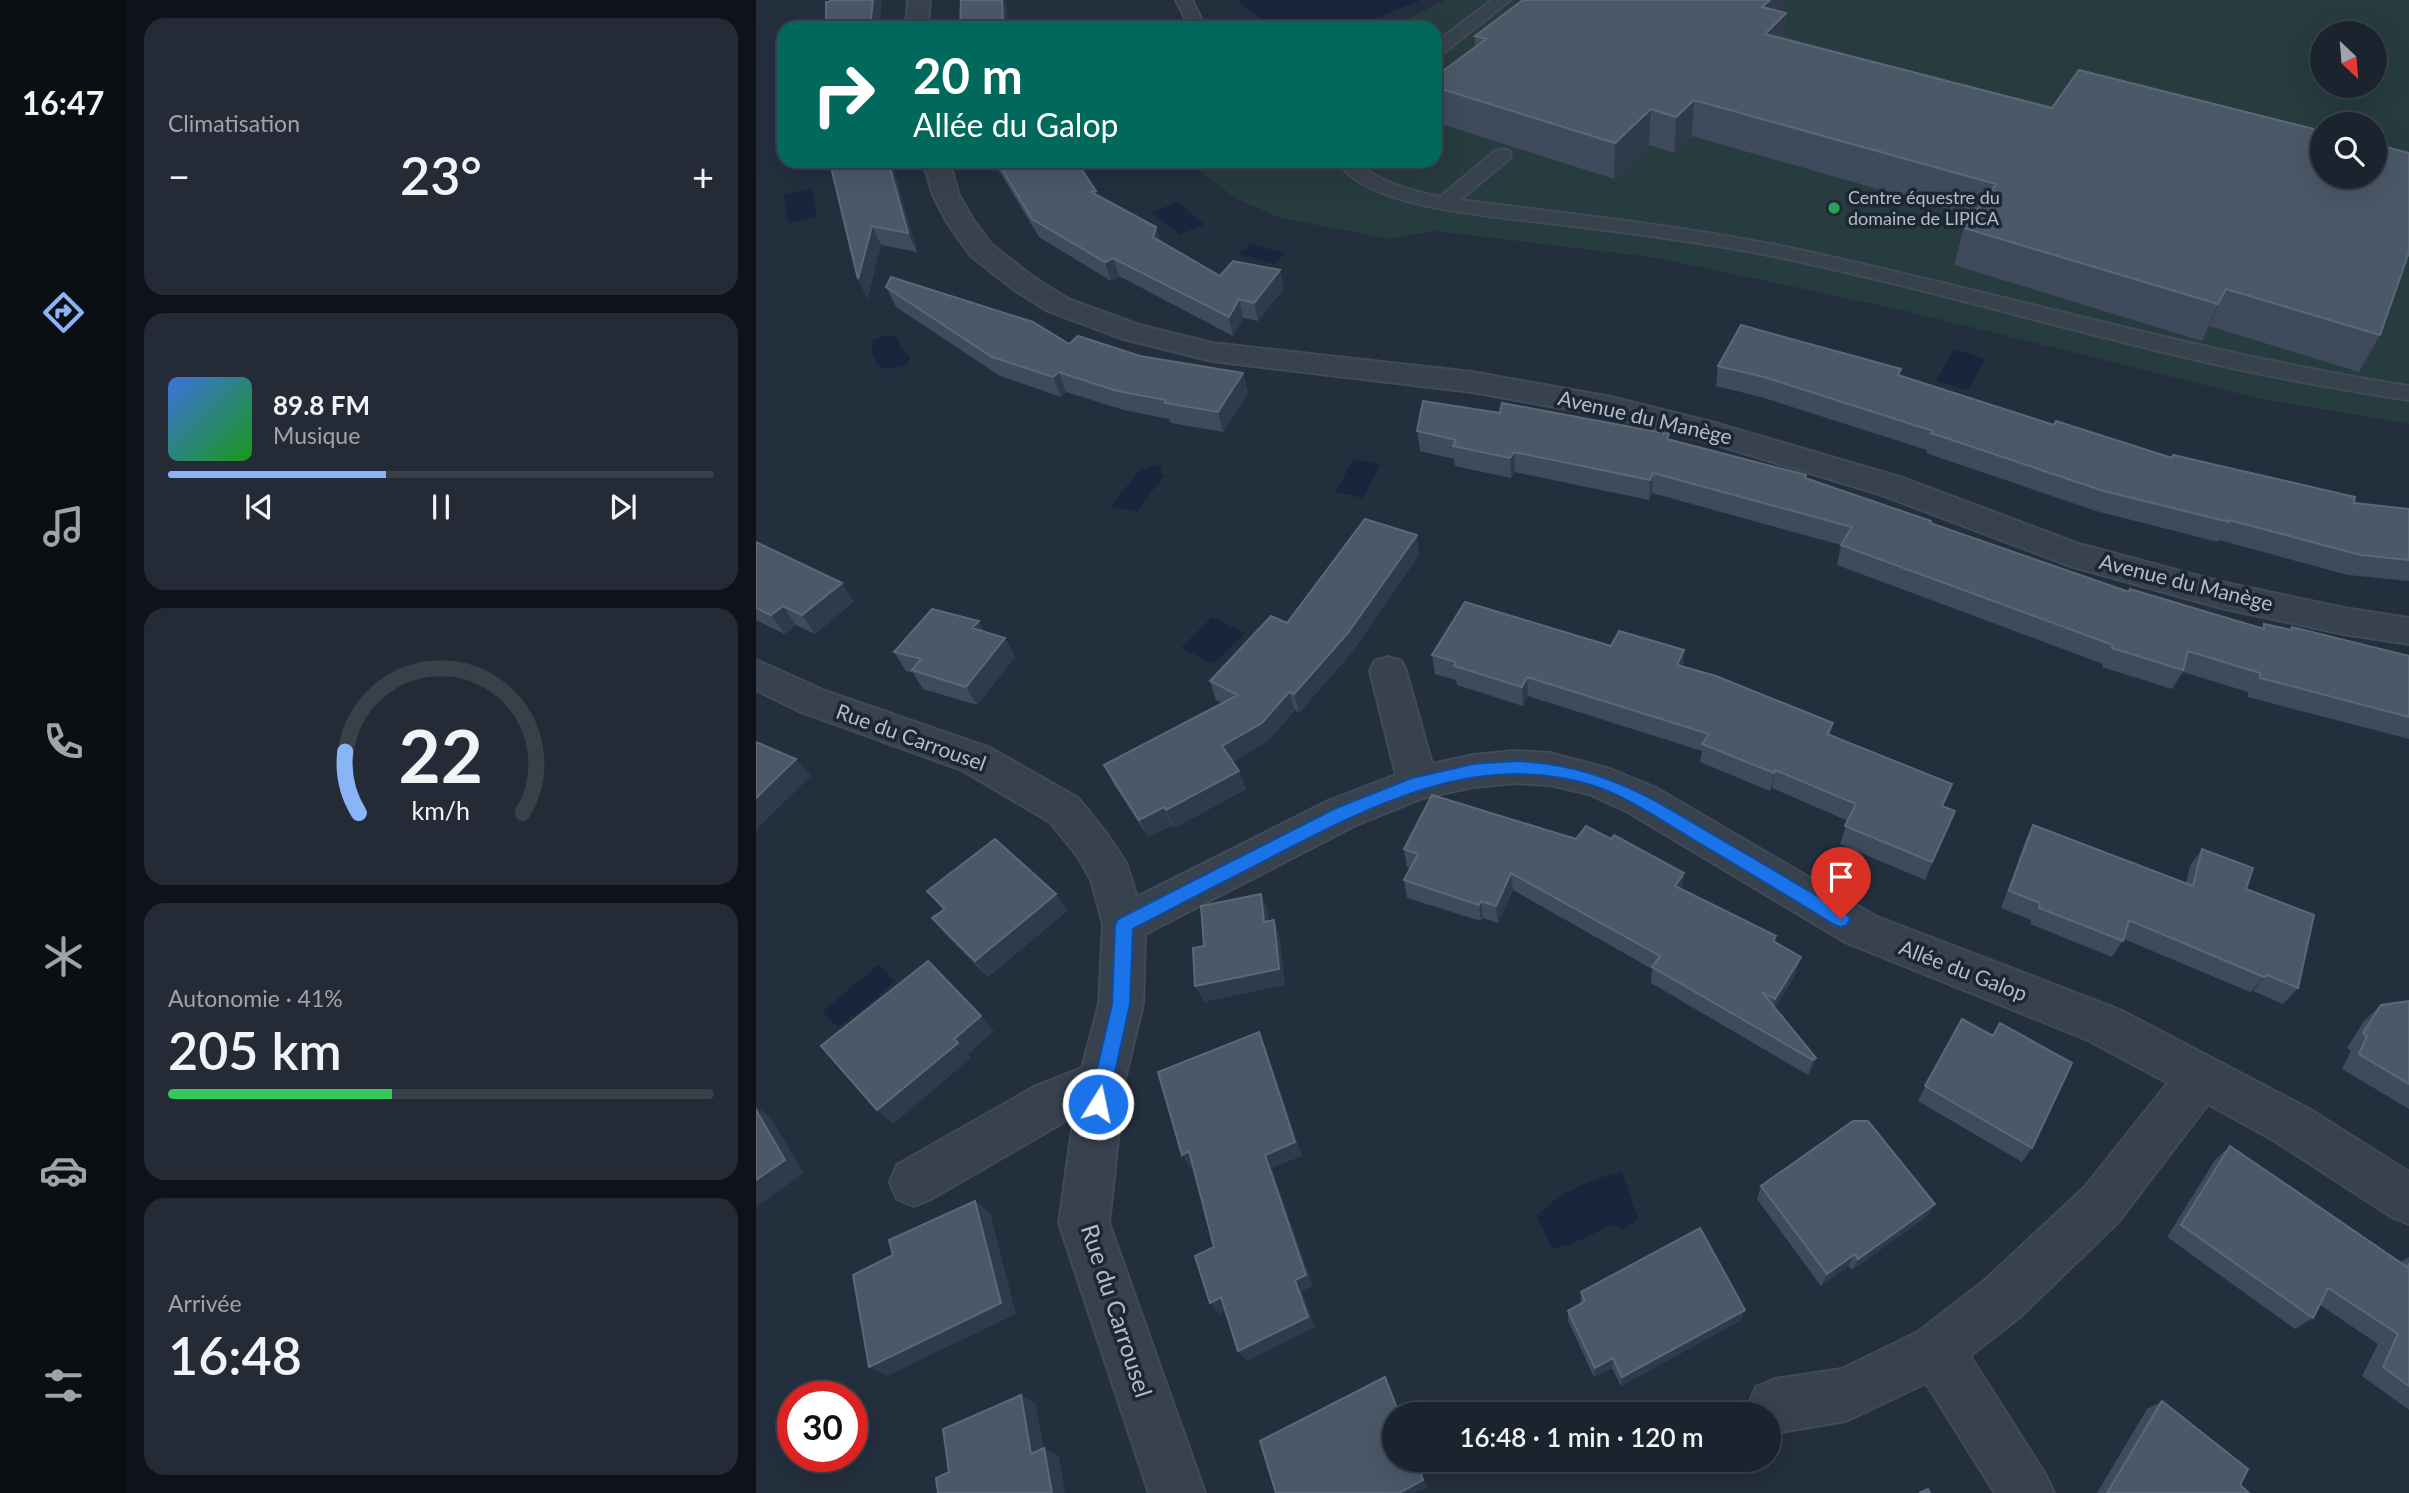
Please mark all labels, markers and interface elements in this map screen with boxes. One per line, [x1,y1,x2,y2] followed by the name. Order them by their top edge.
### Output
[2310,21,2387,98] north arrow
[2310,21,2387,189] map controls
[913,46,1023,104] text: 20 m
[798,49,889,140] icon: right
[22,83,104,122] text: 16:47
[913,105,1118,144] text: Allée du Galop
[168,109,300,137] text: Climatisation
[2310,112,2387,189] button: search
[400,144,482,206] text: 23°
[168,153,190,199] text: −
[692,153,714,199] text: +
[1848,186,2000,229] place label: Centre équestre du domaine de LIPICA
[1826,200,1842,216] marker: Centre équestre du domaine de LIPICA
[39,288,88,337] icon: directions
[1556,384,1735,449] street label: Avenue du Manège
[273,389,370,421] text: 89.8 FM
[273,421,360,449] text: Musique
[240,488,278,526] icon: previous
[422,488,460,526] icon: pause
[604,488,642,526] icon: next
[39,502,88,551] icon: music
[2097,548,2276,615] street label: Avenue du Manège
[833,698,990,775] street label: Rue du Carrousel
[399,711,483,799] text: 22
[39,717,88,766] icon: phone
[412,794,470,824] text: km/h
[1811,847,1871,919] pin
[1822,858,1860,896] icon: arrive
[39,932,88,981] icon: climate
[1896,934,2031,1005] street label: Allée du Galop
[168,984,343,1012] text: Autonomie · 41%
[168,1019,342,1081] text: 205 km
[1061,1067,1135,1141] position arrow
[39,1146,88,1195] icon: car
[1076,1220,1159,1401] street label: Rue du Carrousel
[168,1289,242,1317] text: Arrivée
[168,1324,302,1386] text: 16:48
[39,1361,88,1410] icon: filters
[777,1381,868,1472] speed limit sign: 30
[1459,1421,1704,1453] text: 16:48 · 1 min · 120 m

